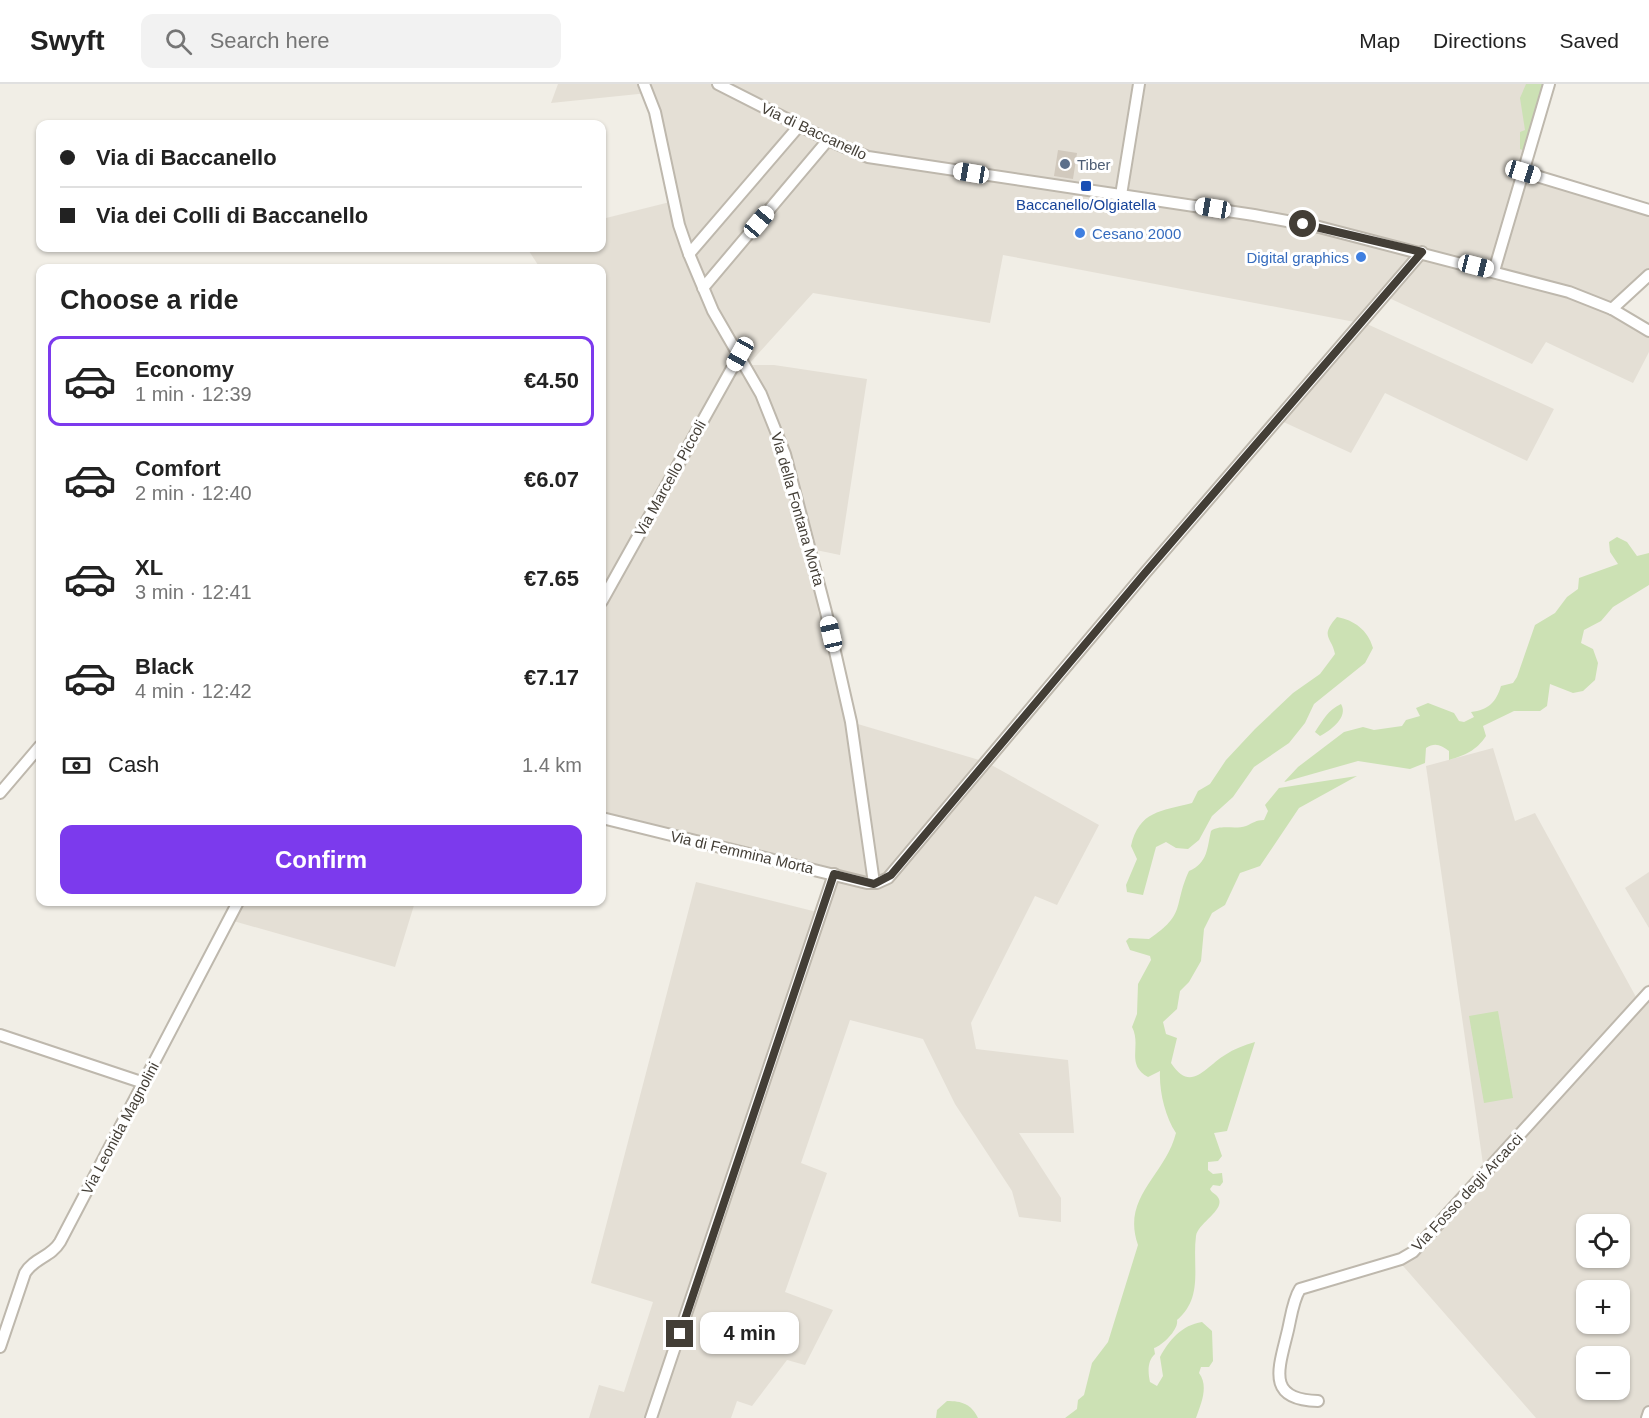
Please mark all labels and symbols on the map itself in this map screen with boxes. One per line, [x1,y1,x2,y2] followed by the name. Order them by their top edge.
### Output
[758,99,870,163] street label: Via di Baccanello
[1077,156,1111,173] place label: Tiber
[1058,157,1072,171] marker: Tiber
[1503,158,1543,186] car
[952,161,990,185] car
[1079,179,1093,193] marker: Baccanello/Olgiatella
[1016,196,1157,213] place label: Baccanello/Olgiatella
[1194,196,1232,220] car
[741,202,777,242] car
[1289,210,1316,237] route start
[1092,225,1181,242] place label: Cesano 2000
[1073,226,1087,240] marker: Cesano 2000
[1246,249,1349,266] place label: Digital graphics
[1354,250,1368,264] marker: Digital graphics
[1456,253,1496,279] car
[723,334,757,374] car
[631,417,709,539] street label: Via Marcello Piccoli
[768,430,828,588] street label: Via della Fontana Morta
[818,614,844,654] car
[669,827,816,877] street label: Via di Femmina Morta
[78,1059,162,1197] street label: Via Leonida Magnolini
[1408,1130,1526,1254] street label: Via Fosso degli Arcacci
[701,1313,800,1355] callout: 4 min
[666,1320,693,1347] route end

